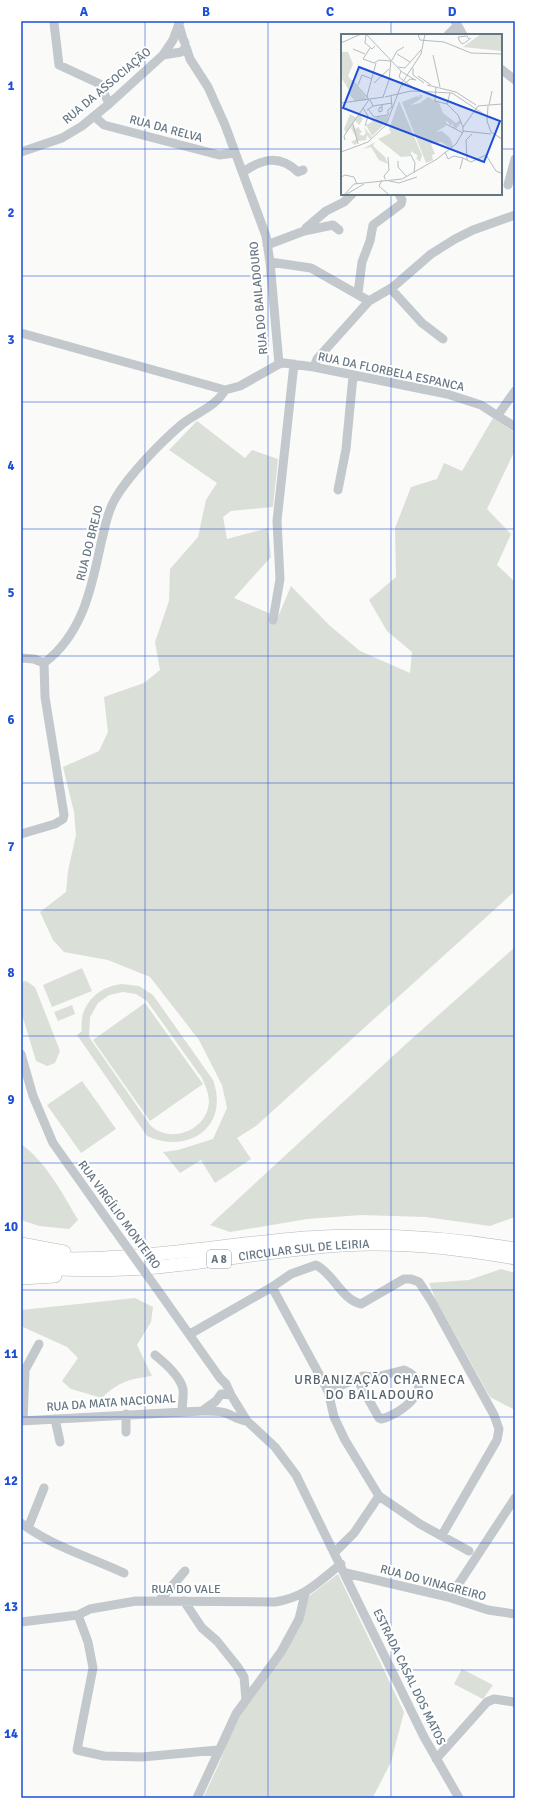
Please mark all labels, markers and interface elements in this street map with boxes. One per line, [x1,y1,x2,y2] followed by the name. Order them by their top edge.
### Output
[80,4,89,20] text: A
[202,4,210,20] text: B
[326,4,334,20] text: C
[448,4,457,20] text: D
[341,34,502,195] inset map
[60,44,154,127] street label: RUA DA ASSOCIAÇÃO
[7,78,15,94] text: 1
[128,112,205,146] street label: RUA DA RELVA
[7,205,15,221] text: 2
[247,241,271,355] street label: RUA DO BAILADOURO
[7,332,15,348] text: 3
[316,349,466,395] street label: RUA DA FLORBELA ESPANCA
[7,458,15,474] text: 4
[73,503,107,582] street label: RUA DO BREJO
[7,585,15,601] text: 5
[7,712,15,728] text: 6
[7,839,15,855] text: 7
[7,965,15,981] text: 8
[7,1092,15,1108] text: 9
[75,1158,164,1272] street label: RUA VIRGÍLIO MONTEIRO
[4,1219,18,1235] text: 10
[237,1236,370,1264] street label: CIRCULAR SUL DE LEIRIA
[207,1250,231,1268] road number: A 8
[4,1346,18,1362] text: 11
[294,1372,466,1403] district label: URBANIZAÇÃO CHARNECA DO BAILADOURO
[46,1391,176,1415] street label: RUA DA MATA NACIONAL
[4,1473,18,1489] text: 12
[378,1562,488,1604] street label: RUA DO VINAGREIRO
[151,1582,221,1597] street label: RUA DO VALE
[4,1599,18,1615] text: 13
[369,1606,449,1748] street label: ESTRADA CASAL DOS MATOS
[4,1726,18,1742] text: 14

